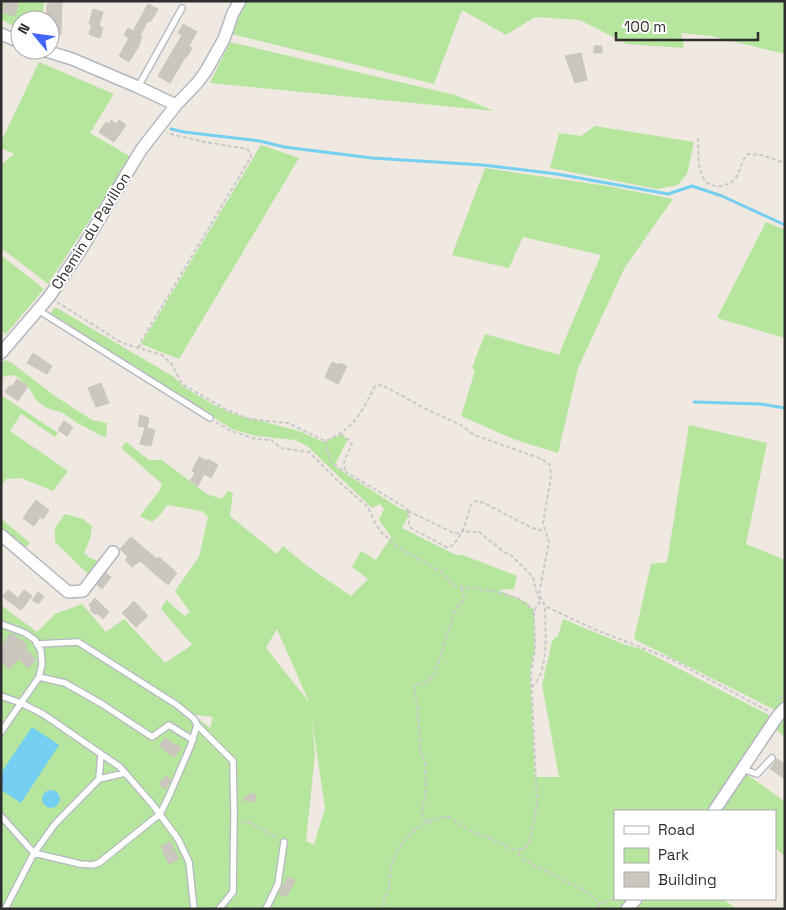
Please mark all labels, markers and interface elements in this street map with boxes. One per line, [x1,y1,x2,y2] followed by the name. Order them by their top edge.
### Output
[10,10,60,60] north arrow
[616,10,758,42] scale bar
[624,17,666,36] text: 100 m
[13,20,34,37] text: N
[47,169,134,293] street label: Chemin du Pavillon
[614,810,776,900] legend
[658,820,695,839] text: Road
[658,845,689,864] text: Park
[658,870,717,889] text: Building

